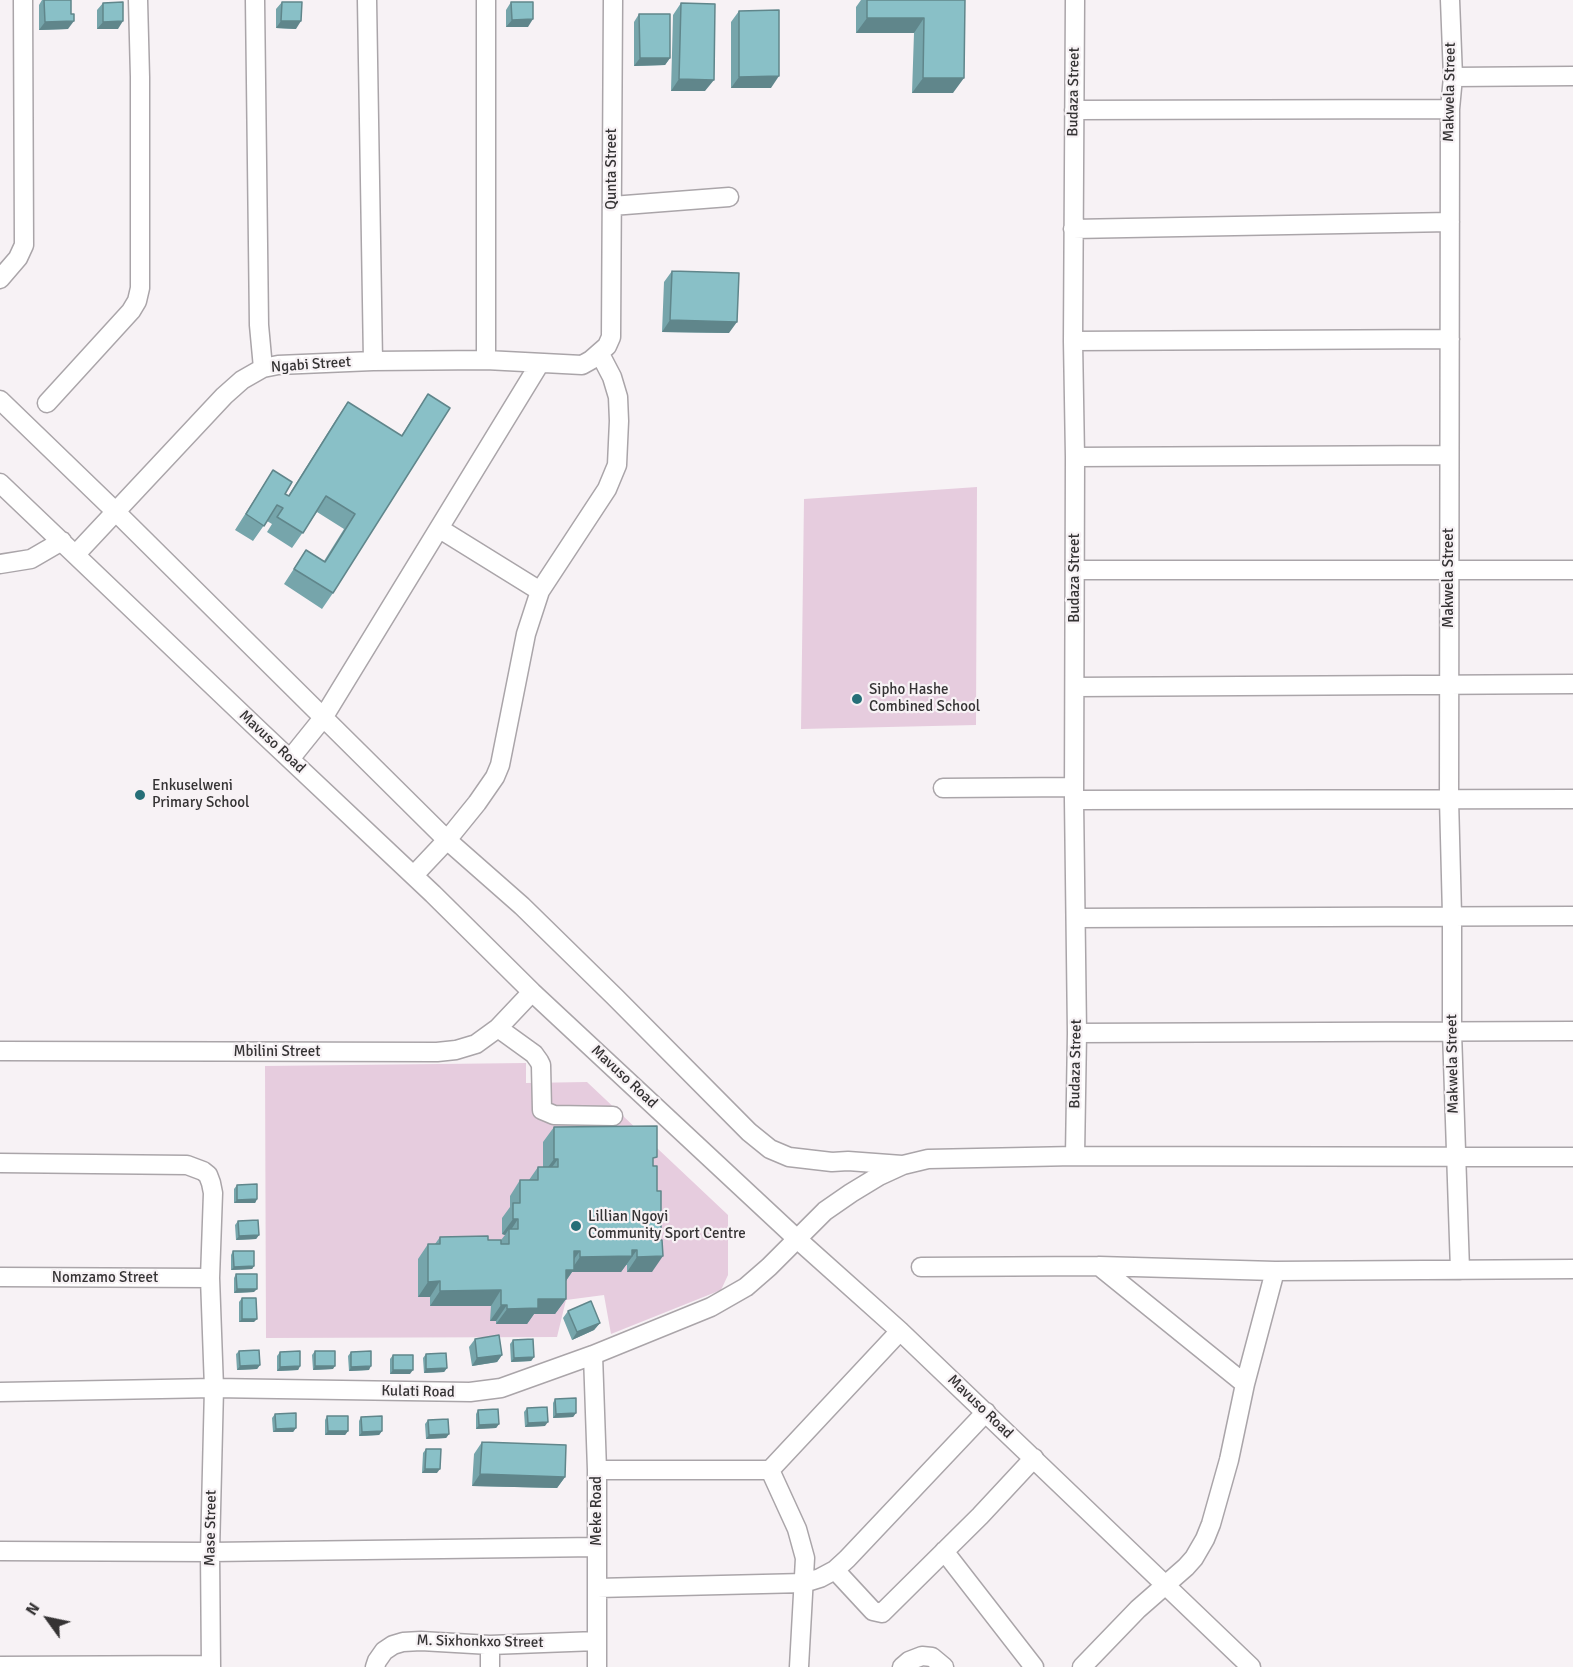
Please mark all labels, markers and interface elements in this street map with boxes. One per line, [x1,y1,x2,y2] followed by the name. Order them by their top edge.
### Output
[1440,42,1460,142] street label: Makwela Street
[1064,47,1084,137] street label: Budaza Street
[603,128,621,210] street label: Qunta Street
[270,353,352,377] street label: Ngabi Street
[1440,528,1458,628] street label: Makwela Street
[1066,533,1084,623] street label: Budaza Street
[869,681,980,716] place label: Sipho Hashe Combined School
[850,692,864,706] marker: Sipho Hashe Combined School
[235,707,309,777] street label: Mavuso Road
[152,777,249,812] place label: Enkuselweni Primary School
[133,788,147,802] marker: Enkuselweni Primary School
[1443,1014,1463,1114] street label: Makwela Street
[1066,1019,1086,1109] street label: Budaza Street
[587,1042,661,1112] street label: Mavuso Road
[233,1043,321,1061] street label: Mbilini Street
[588,1208,746,1243] place label: Lillian Ngoyi Community Sport Centre
[569,1219,583,1233] marker: Lillian Ngoyi Community Sport Centre
[52,1269,158,1287] street label: Nomzamo Street
[943,1371,1017,1443] street label: Mavuso Road
[381,1382,455,1402] street label: Kulati Road
[588,1476,606,1546] street label: Meke Road
[201,1490,221,1566] street label: Mase Street
[18,1589,78,1649] north arrow
[21,1599,44,1619] text: N
[416,1632,544,1652] street label: M. Sixhonkxo Street

